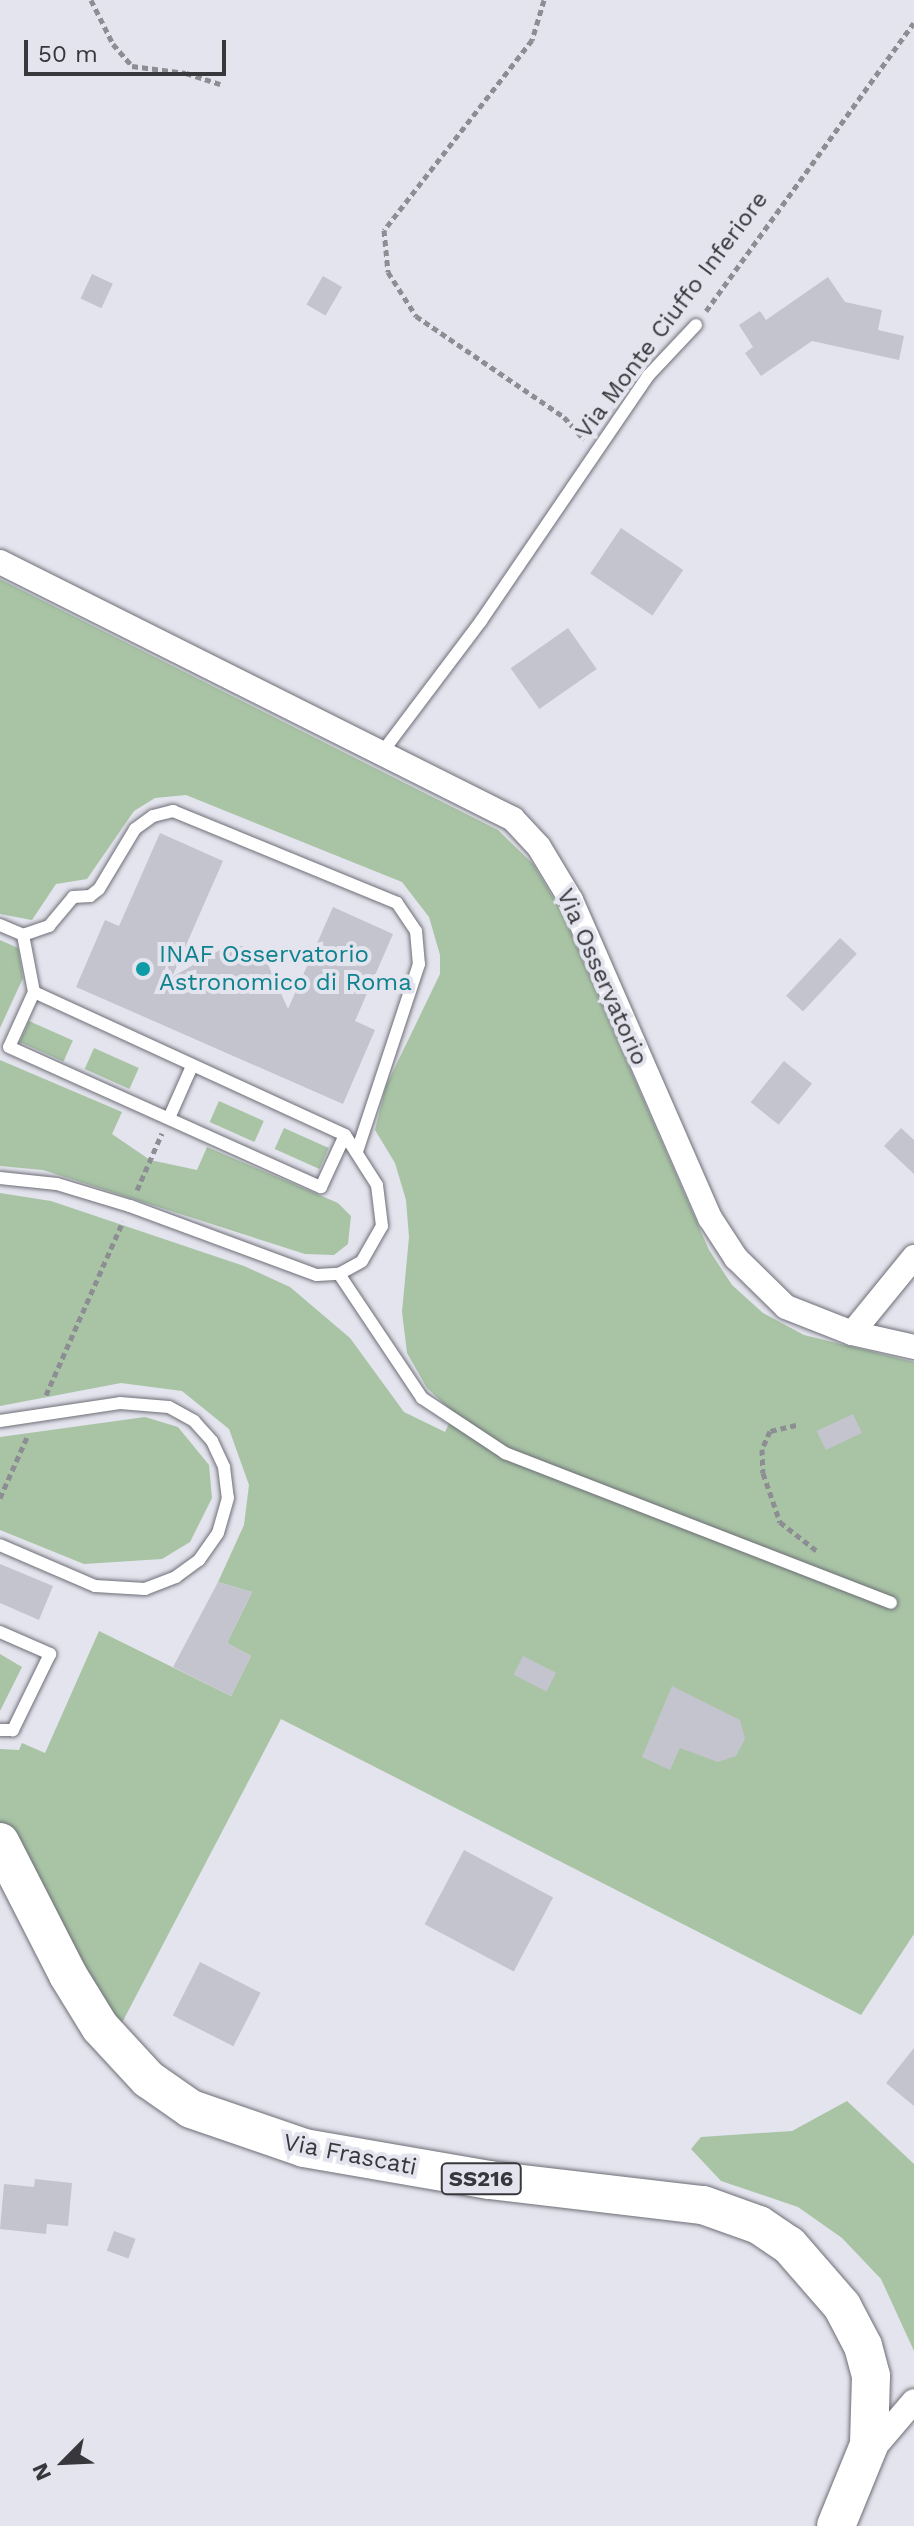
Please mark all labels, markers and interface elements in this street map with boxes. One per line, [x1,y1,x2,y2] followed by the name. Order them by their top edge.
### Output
[28,24,230,74] scale bar
[38,40,98,68] text: 50 m
[570,186,774,444] street label: Via Monte Ciuffo Inferiore
[550,884,654,1070] street label: Via Osservatorio
[159,941,412,997] place label: INAF Osservatorio Astronomico di Roma
[134,960,152,978] marker: INAF Osservatorio Astronomico di Roma
[280,2128,420,2182] street label: Via Frascati
[439,2161,523,2197] road number: SS216
[24,2422,104,2502] north arrow
[27,2459,56,2485] text: N

